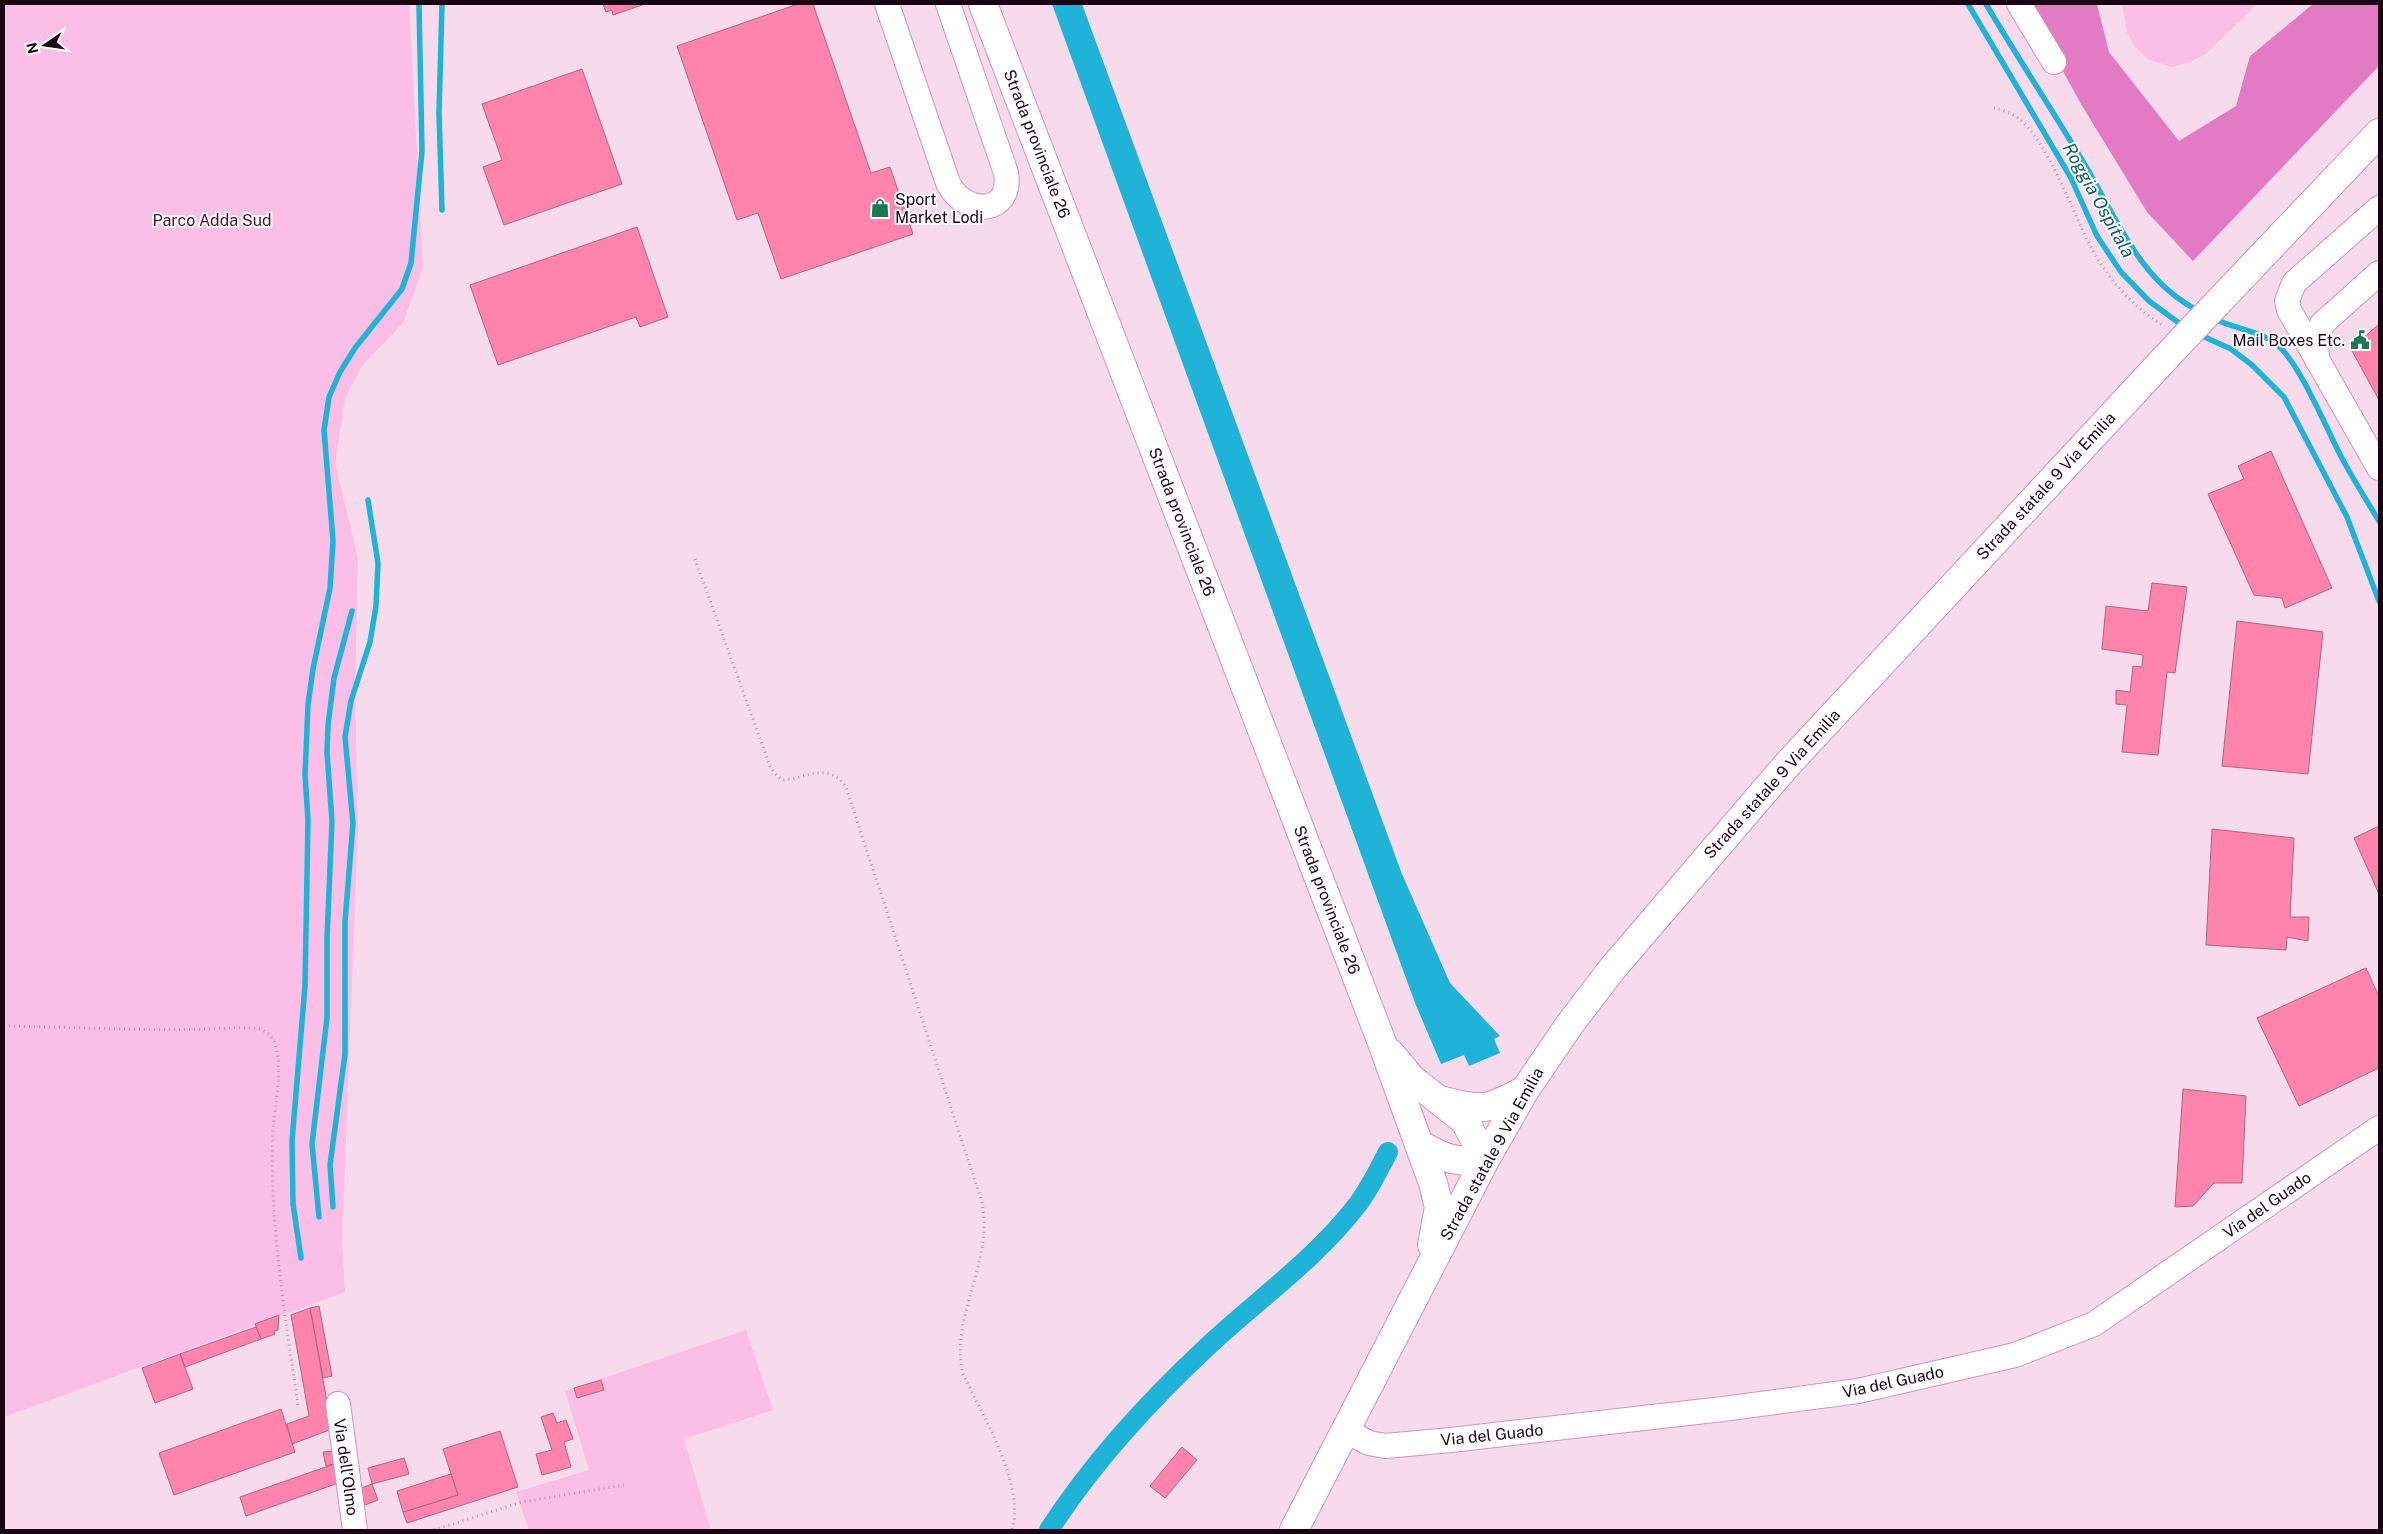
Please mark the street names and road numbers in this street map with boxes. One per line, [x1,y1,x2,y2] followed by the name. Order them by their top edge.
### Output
[1000,67,1074,221] street label: Strada provinciale 26
[1973,408,2119,564] street label: Strada statale 9 Via Emilia
[1145,445,1219,599] street label: Strada provinciale 26
[1700,705,1844,863] street label: Strada statale 9 Via Emilia
[1290,823,1364,977] street label: Strada provinciale 26
[1436,1064,1548,1244] street label: Strada statale 9 Via Emilia
[2219,1168,2315,1242] street label: Via del Guado
[1841,1362,1945,1402] street label: Via del Guado
[330,1417,362,1517] street label: Via dell’Olmo
[1440,1420,1544,1450] street label: Via del Guado

